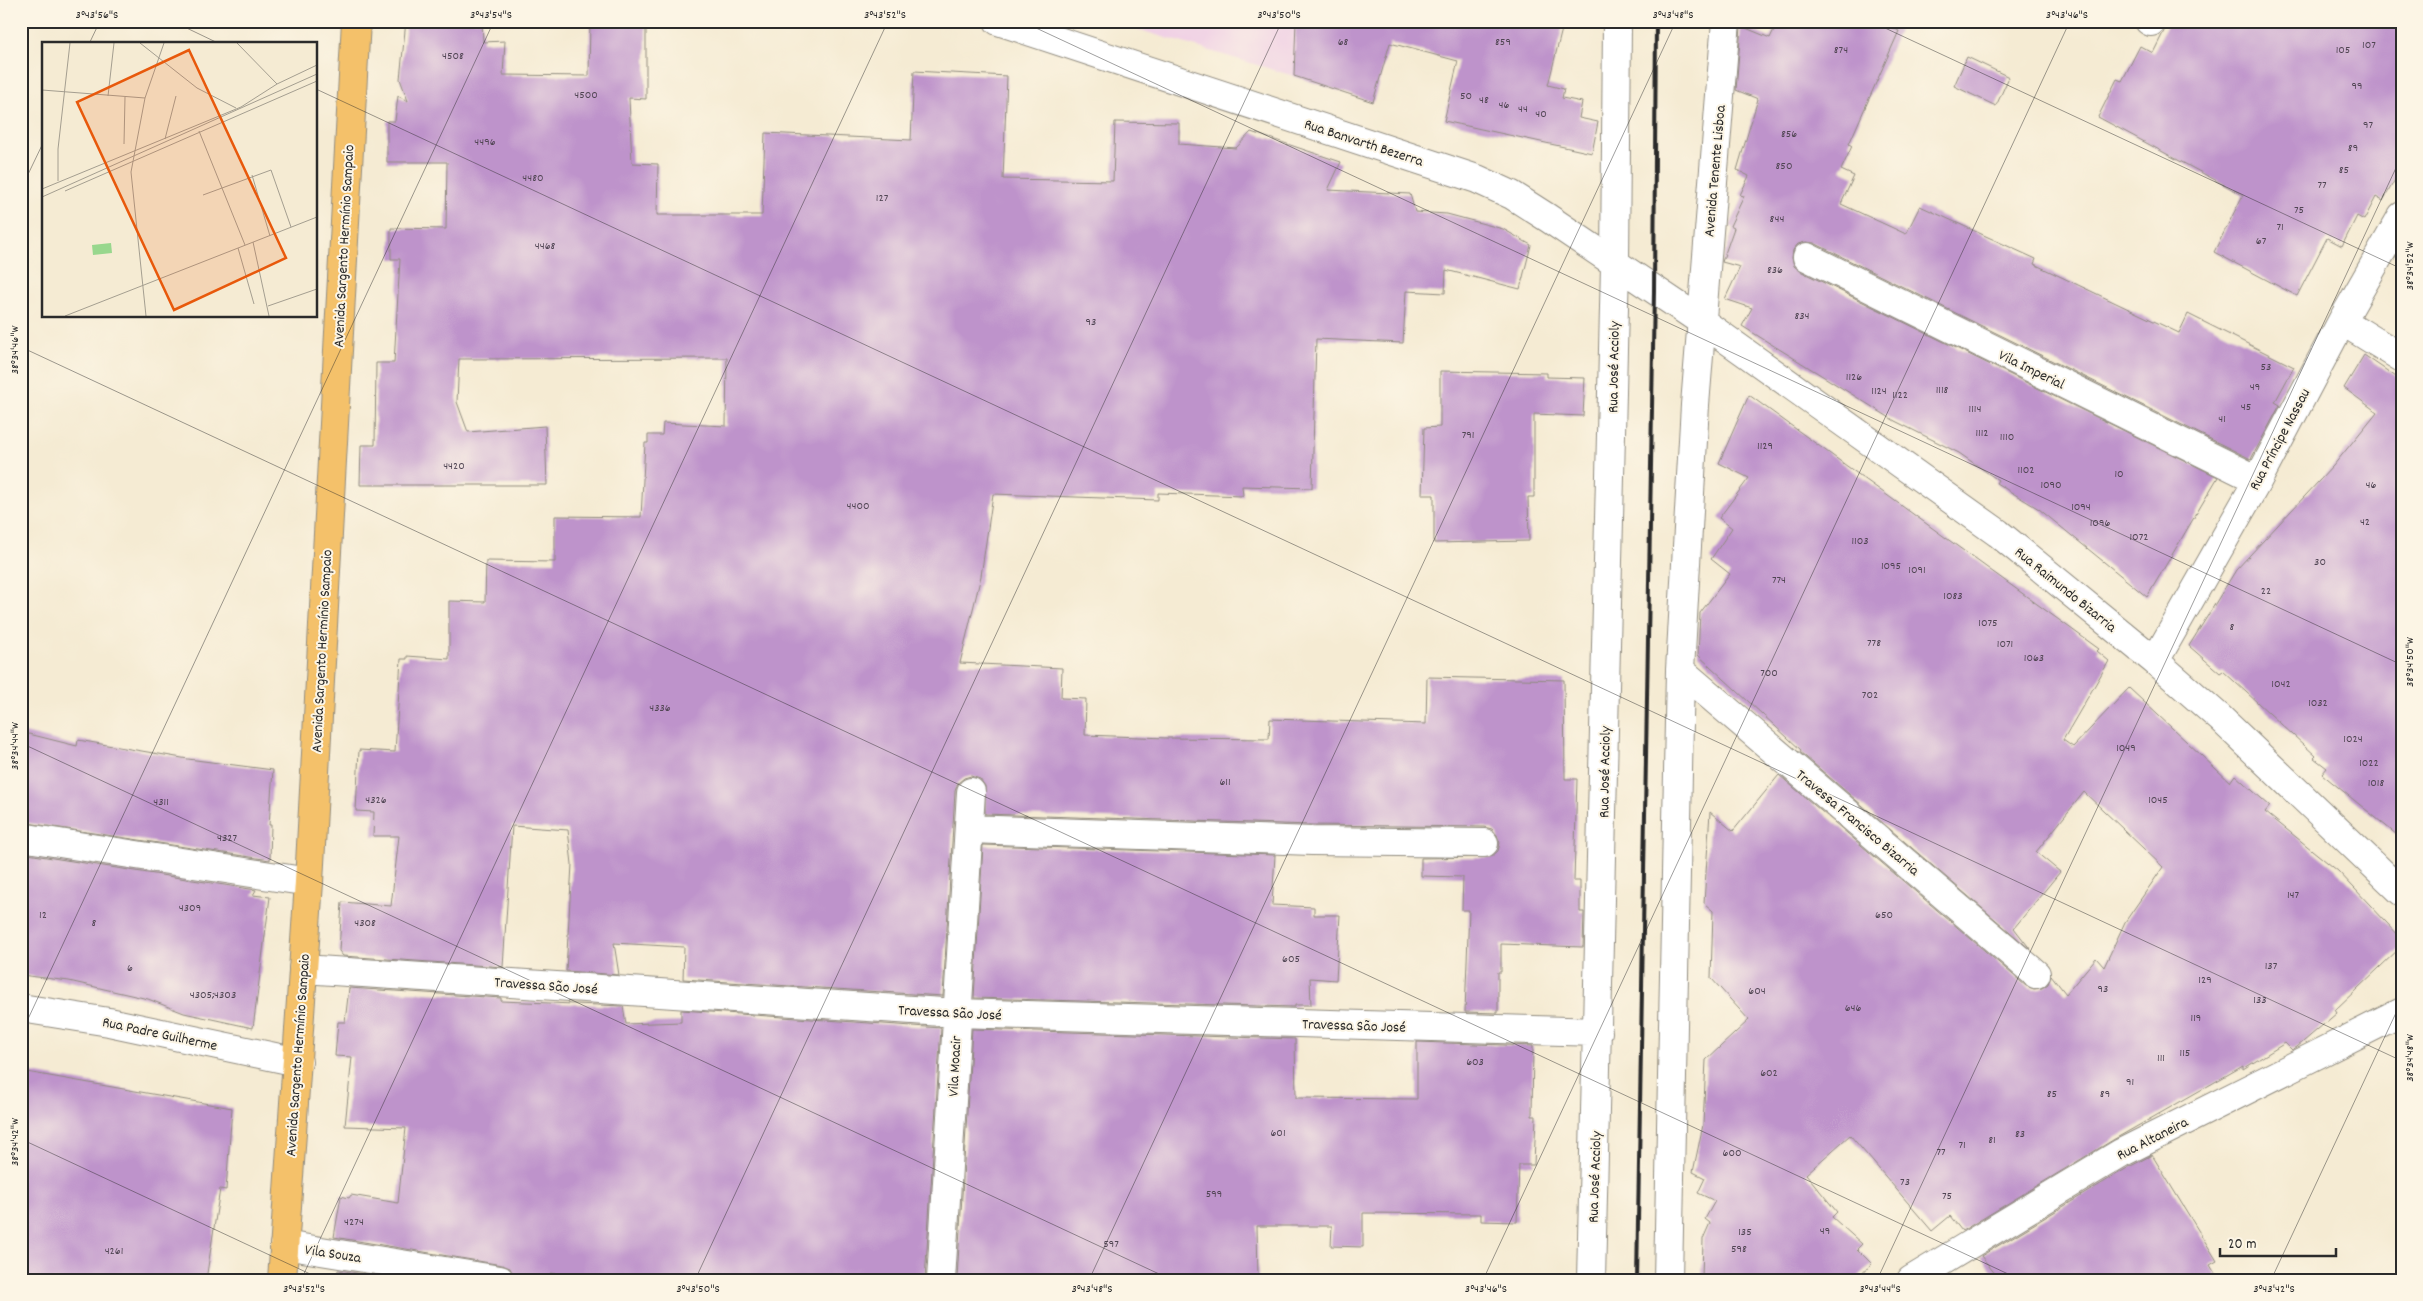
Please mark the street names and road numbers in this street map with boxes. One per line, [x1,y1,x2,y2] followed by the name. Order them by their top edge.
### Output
[1699,103,1733,238] street label: Avenida Tenente Lisboa
[1301,114,1427,174] street label: Rua Banvarth Bezerra
[329,144,361,348] street label: Avenida Sargento Hermínio Sampaio
[1603,320,1627,413] street label: Rua José Accioly
[1994,345,2068,397] street label: Vila Imperial
[2245,385,2317,495] street label: Rua Príncipe Nassau
[2009,542,2121,639] street label: Rua Raimundo Bizarria
[307,549,339,753] street label: Avenida Sargento Hermínio Sampaio
[1594,725,1618,818] street label: Rua José Accioly
[1790,765,1924,883] street label: Travessa Francisco Bizarria
[281,953,317,1157] street label: Avenida Sargento Hermínio Sampaio
[493,972,598,1002] street label: Travessa São José
[898,1000,1002,1028] street label: Travessa São José
[100,1012,219,1058] street label: Rua Padre Guilherme
[1302,1014,1406,1040] street label: Travessa São José
[943,1035,969,1097] street label: Vila Moacir
[2113,1112,2193,1167] street label: Rua Altaneira
[1583,1130,1609,1223] street label: Rua José Accioly
[303,1240,363,1270] street label: Vila Souza

